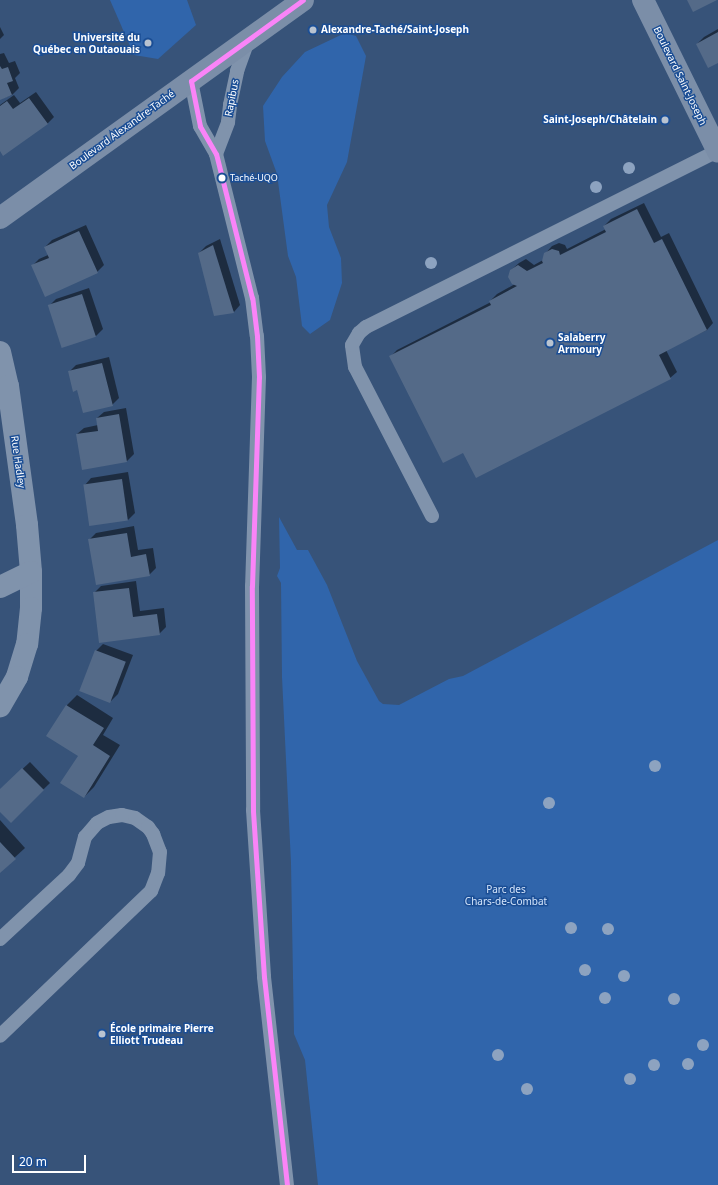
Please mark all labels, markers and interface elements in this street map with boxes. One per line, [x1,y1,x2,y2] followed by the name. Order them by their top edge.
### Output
[321,24,469,36] place label: Alexandre-Taché/Saint-Joseph
[308,25,318,35] marker: Alexandre-Taché/Saint-Joseph
[651,25,709,127] street label: Boulevard Saint-Joseph
[33,31,140,54] place label: Université du Québec en Outaouais
[143,38,153,48] marker: Université du Québec en Outaouais
[223,78,241,118] street label: Rapibus
[67,88,177,172] street label: Boulevard Alexandre-Taché
[543,114,657,126] place label: Saint-Joseph/Châtelain
[660,115,670,125] marker: Saint-Joseph/Châtelain
[217,173,227,183] marker: Taché-UQO
[230,173,278,183] place label: Taché-UQO
[558,331,605,354] place label: Salaberry Armoury
[545,338,555,348] marker: Salaberry Armoury
[8,435,28,489] street label: Rue Hadley
[465,883,547,906] park label: Parc des Chars-de-Combat
[110,1022,214,1046] place label: École primaire Pierre Elliott Trudeau
[97,1029,107,1039] marker: École primaire Pierre Elliott Trudeau
[14,1147,88,1173] scale bar
[19,1153,47,1170] text: 20 m

